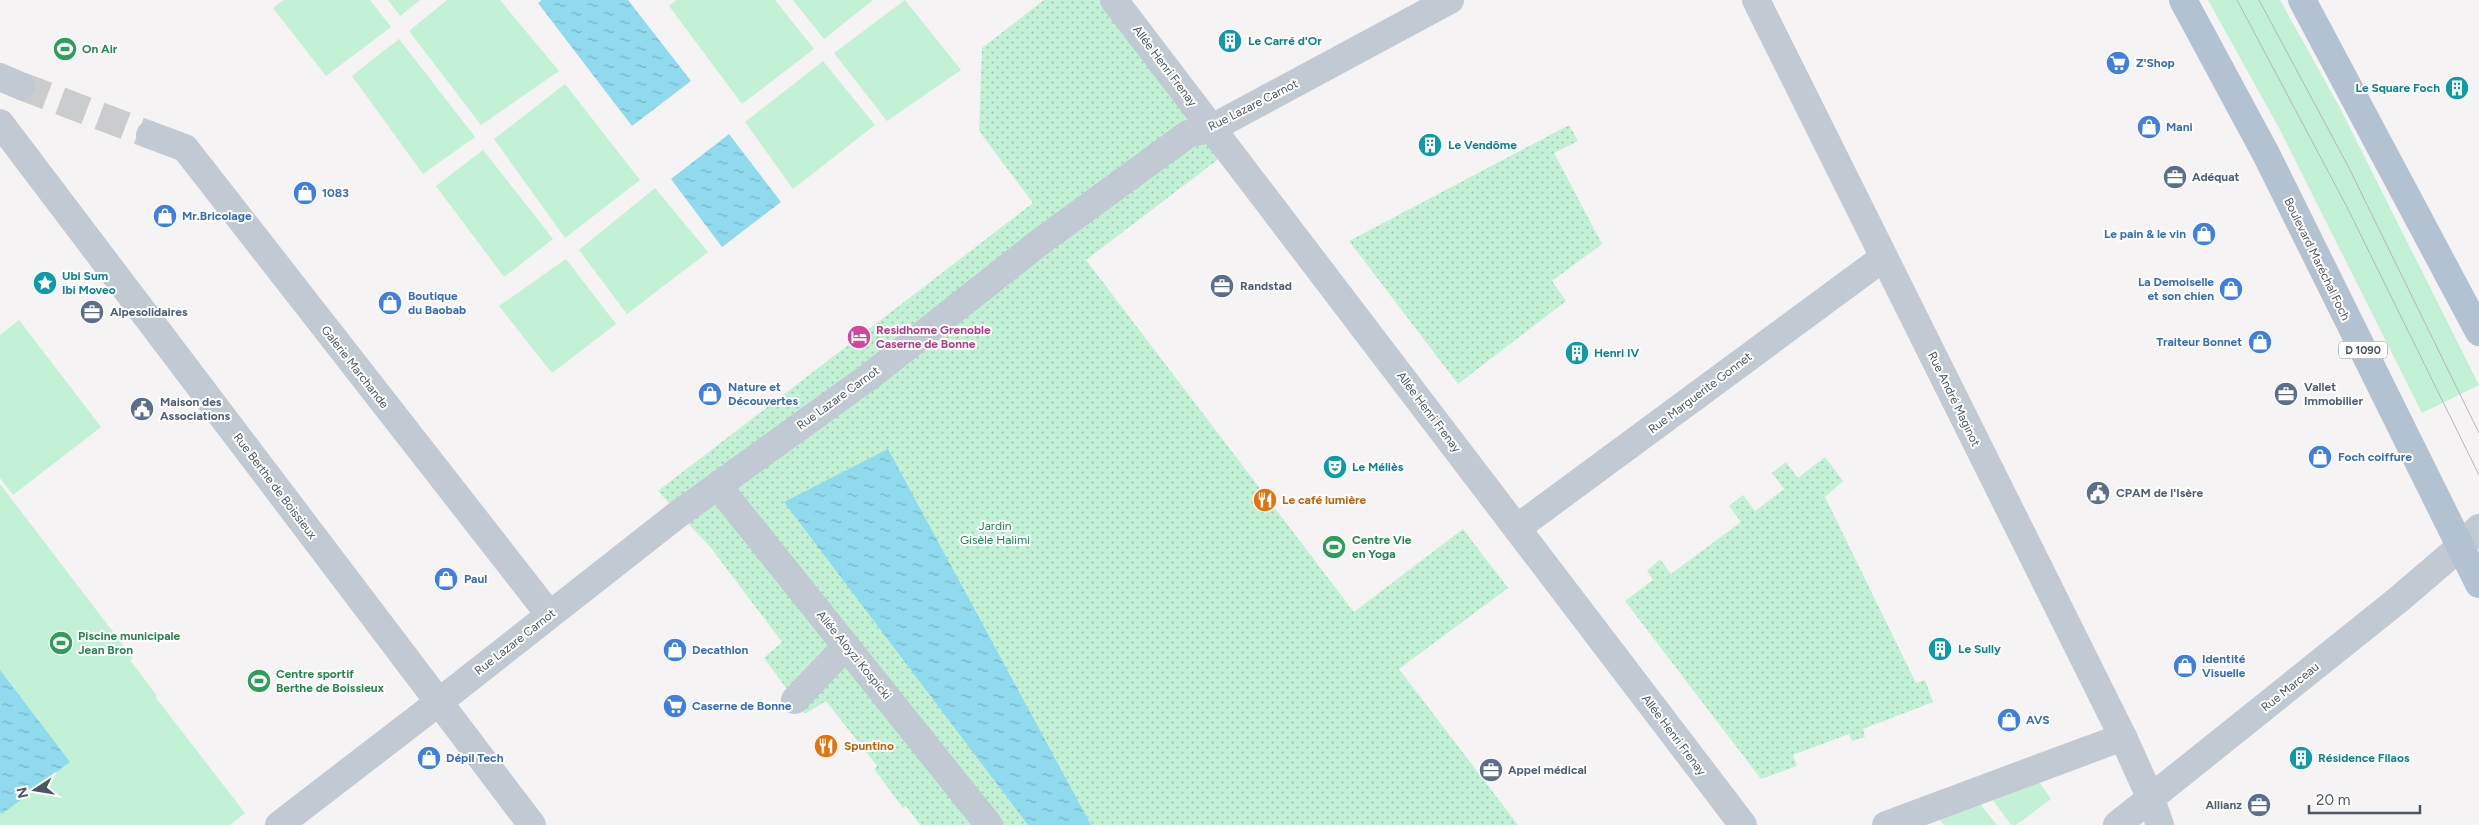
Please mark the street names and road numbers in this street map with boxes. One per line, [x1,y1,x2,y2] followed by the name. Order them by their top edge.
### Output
[1130,23,1200,110] street label: Allée Henri Frenay
[1206,76,1301,134] street label: Rue Lazare Carnot
[2281,195,2353,323] street label: Boulevard Maréchal Foch
[318,323,392,411] street label: Galerie Marchande
[2339,342,2387,358] road number: D 1090
[1646,349,1755,436] street label: Rue Marguerite Gonnet
[1925,349,1983,449] street label: Rue André Maginot
[794,363,882,433] street label: Rue Lazare Carnot
[1394,369,1464,456] street label: Allée Henri Frenay
[231,430,320,542] street label: Rue Berthe de Boissieux
[472,606,559,678] street label: Rue Lazare Carnot
[814,608,894,702] street label: Allée Aloyzi Kospicki
[2258,660,2322,714] street label: Rue Marceau
[1639,692,1709,779] street label: Allée Henri Frenay

